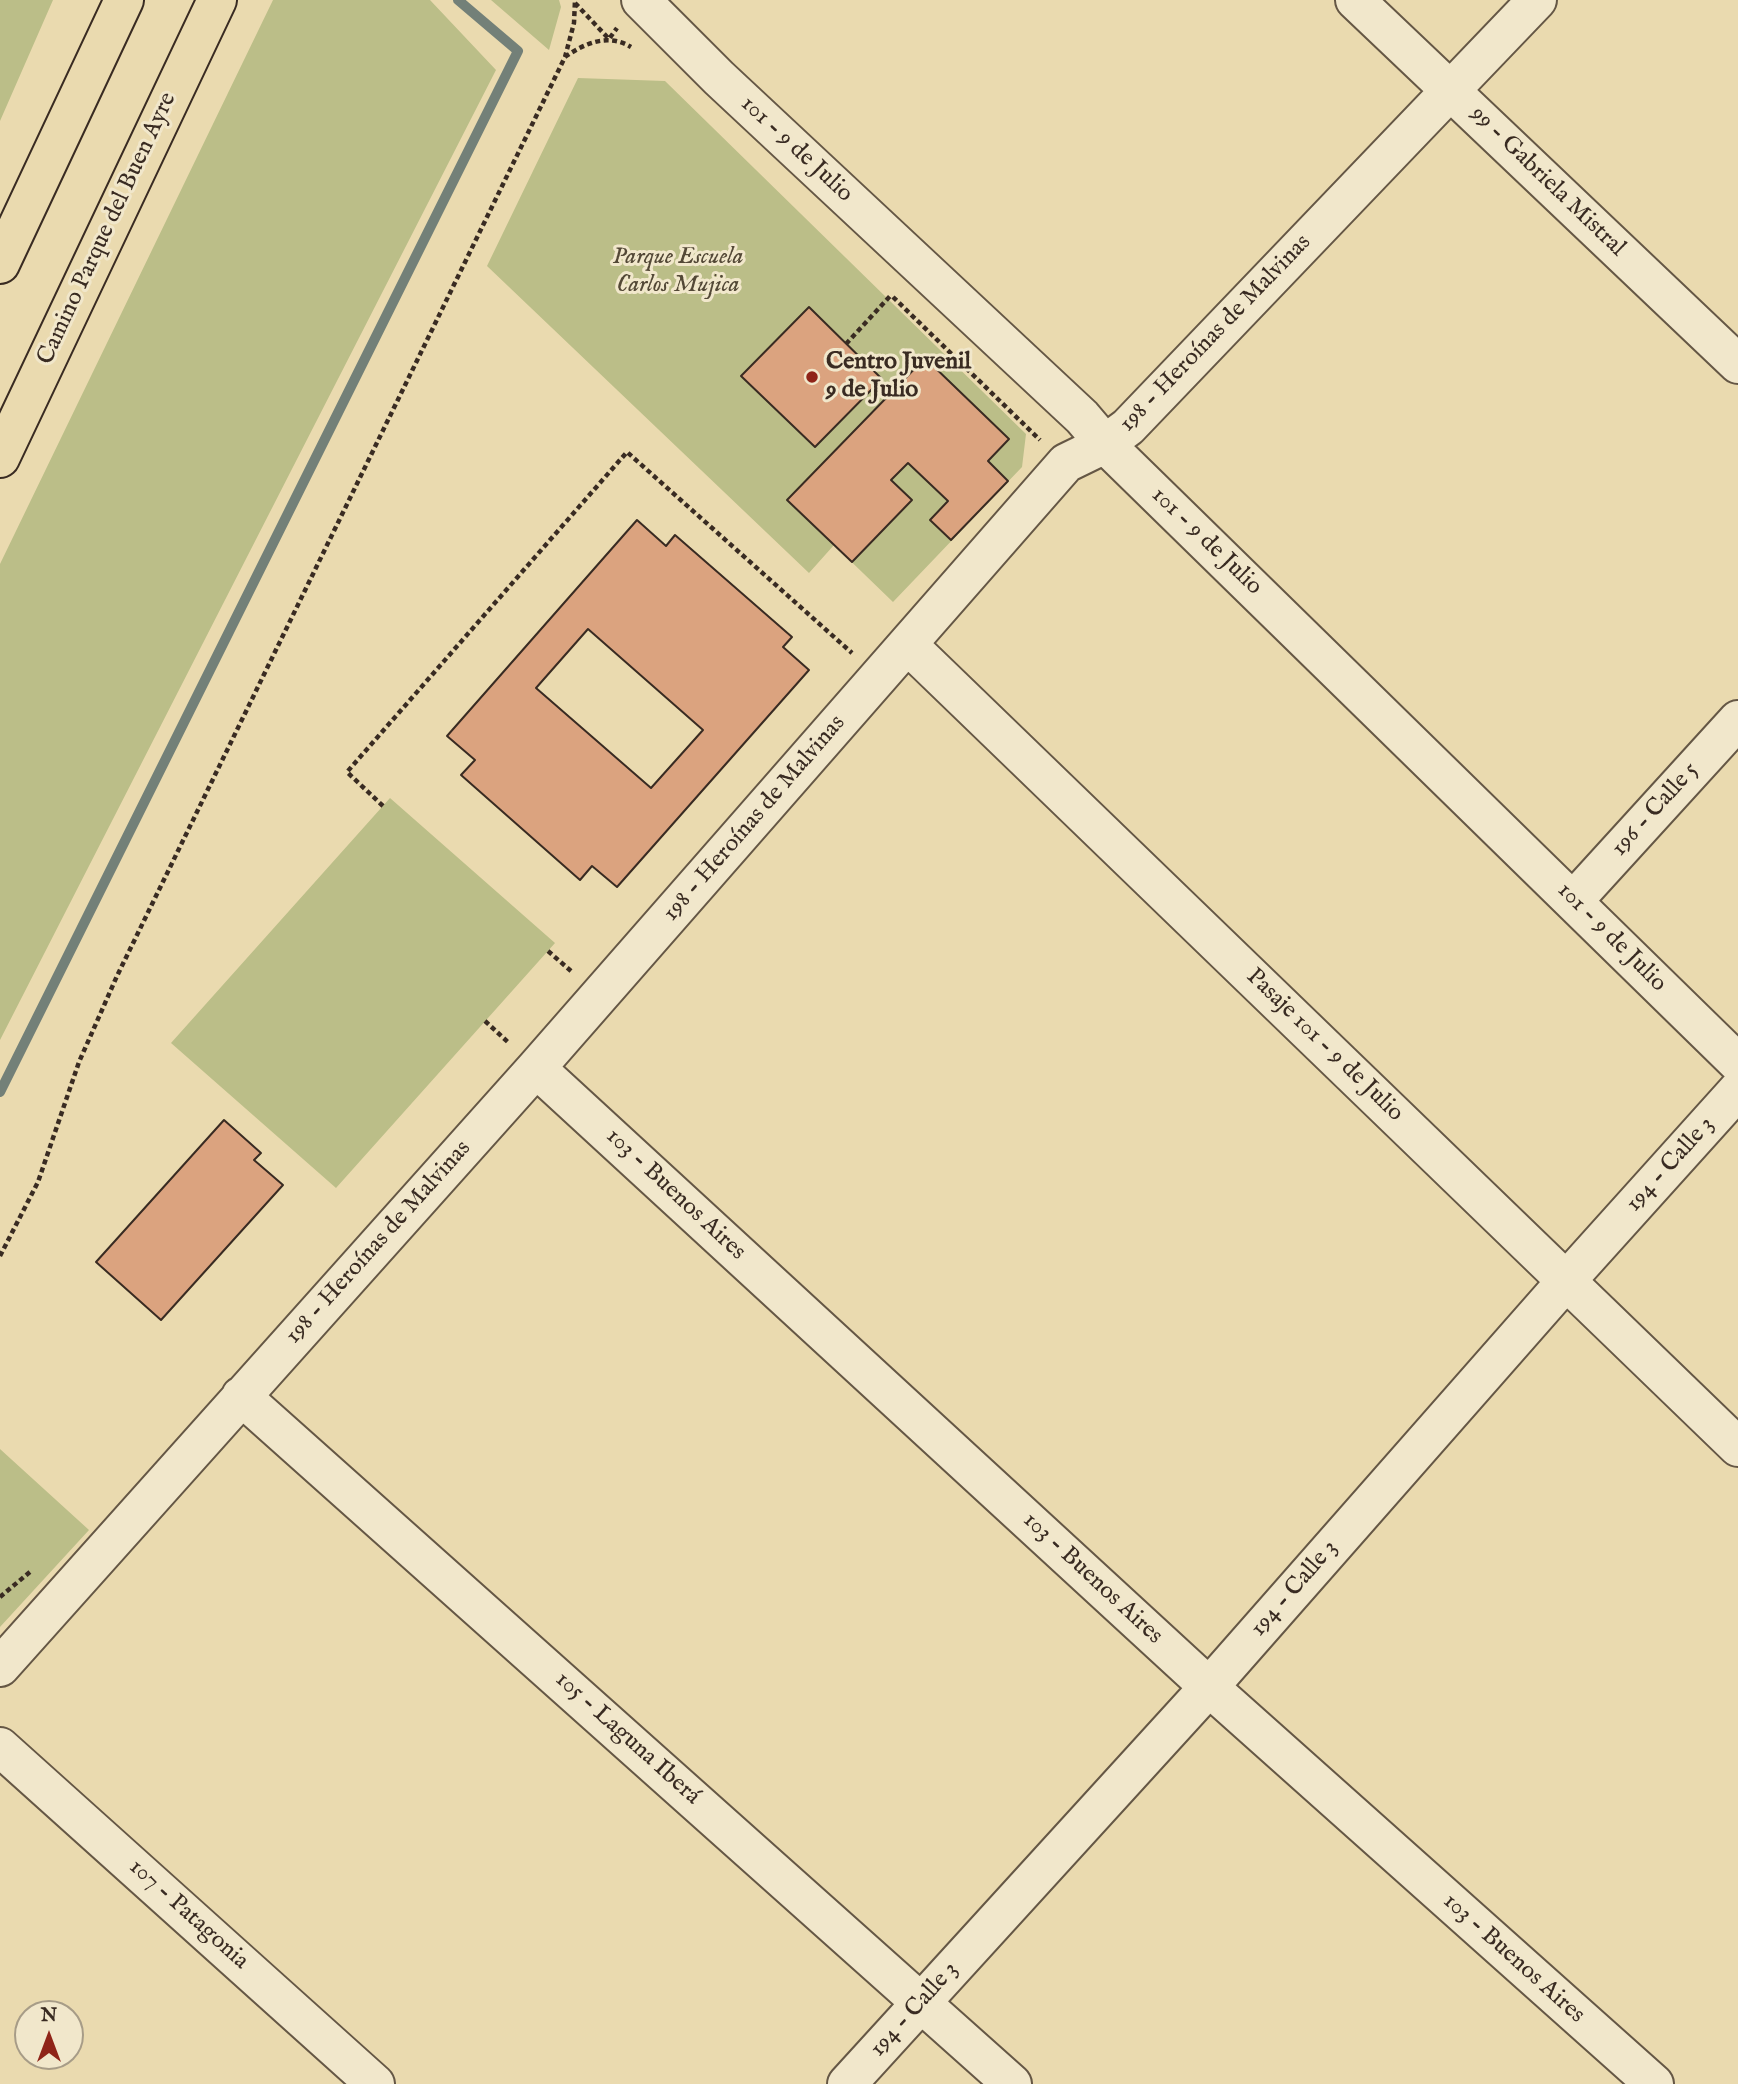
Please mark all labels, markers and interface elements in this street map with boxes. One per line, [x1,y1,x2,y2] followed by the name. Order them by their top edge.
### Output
[32,88,184,370] street label: Camino Parque del Buen Ayre
[734,91,858,209] street label: 101 - 9 de Julio
[1463,101,1631,263] street label: 99 - Gabriela Mistral
[1114,229,1318,439] street label: 198 - Heroínas de Malvinas
[613,244,743,300] park label: Parque Escuela Carlos Mujica
[826,349,971,405] place label: Centro Juvenil 9 de Julio
[804,369,820,385] marker: Centro Juvenil 9 de Julio
[1144,482,1268,602] street label: 101 - 9 de Julio
[658,710,852,928] street label: 198 - Heroínas de Malvinas
[1606,757,1706,863] street label: 196 - Calle 5
[1550,877,1672,999] street label: 101 - 9 de Julio
[1239,963,1409,1129] street label: Pasaje 101 - 9 de Julio
[1621,1111,1721,1219] street label: 194 - Calle 3
[599,1123,751,1267] street label: 103 - Buenos Aires
[280,1135,478,1351] street label: 198 - Heroínas de Malvinas
[1016,1507,1168,1651] street label: 103 - Buenos Aires
[1245,1535,1345,1643] street label: 194 - Calle 3
[548,1666,706,1812] street label: 105 - Laguna Iberá
[122,1854,254,1976] street label: 107 - Patagonia
[1436,1888,1590,2030] street label: 103 - Buenos Aires
[865,1956,965,2064] street label: 194 - Calle 3
[14,2000,84,2070] north arrow
[41,2004,57,2028] text: N

